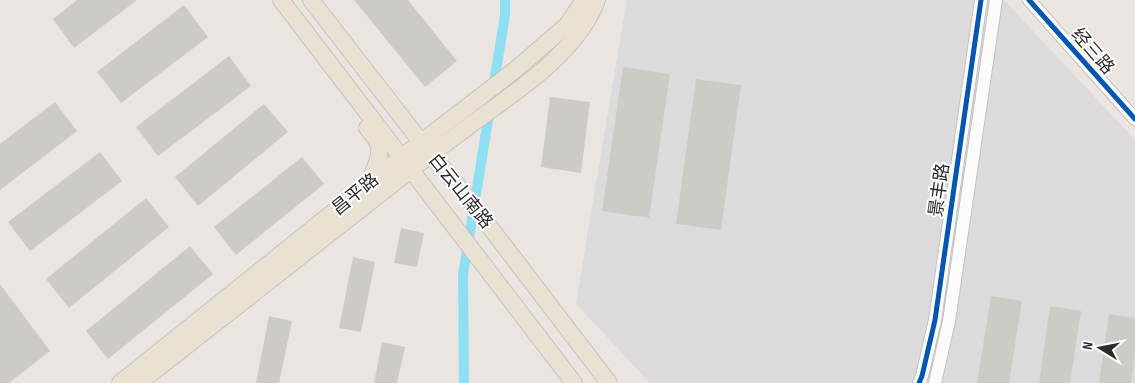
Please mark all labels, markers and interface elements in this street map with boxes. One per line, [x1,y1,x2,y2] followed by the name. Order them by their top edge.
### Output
[1067,24,1118,79] street label: 经三路
[424,150,497,233] street label: 白云山南路
[925,162,954,218] street label: 景丰路
[328,169,383,220] street label: 昌平路
[1075,323,1125,373] north arrow
[1079,341,1097,351] text: N

